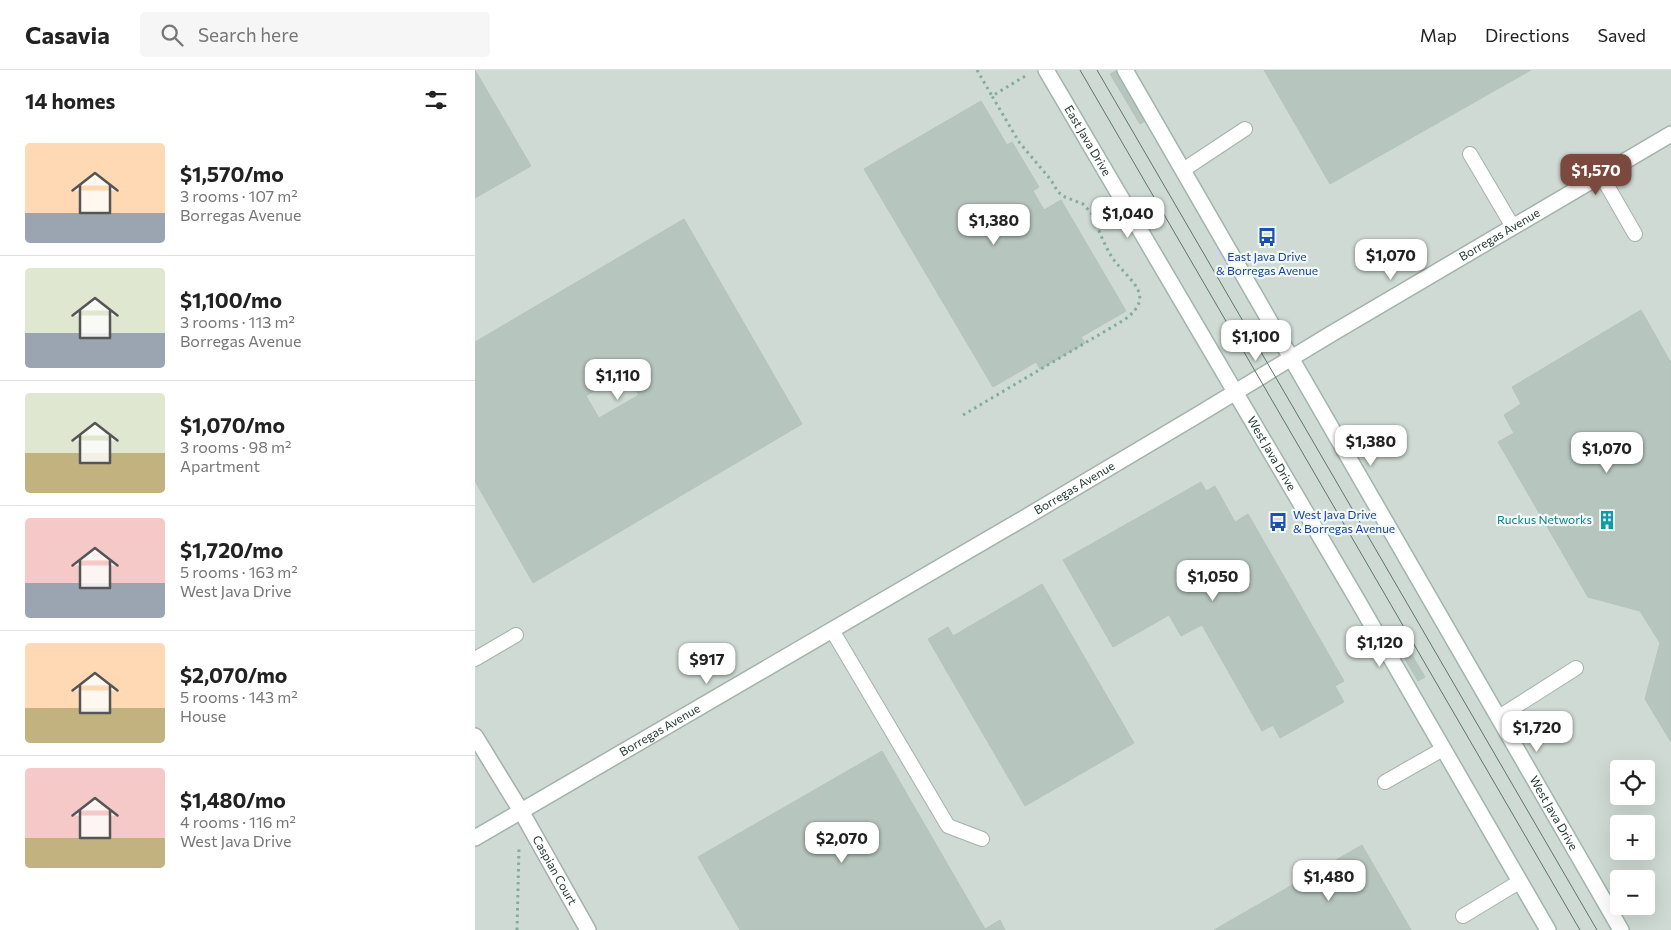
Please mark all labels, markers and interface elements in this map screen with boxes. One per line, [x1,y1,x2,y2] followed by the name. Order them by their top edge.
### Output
[140,12,490,57] search box
[25,20,110,49] text: Casavia
[158,21,186,49] icon: search
[198,23,298,46] text: Search here
[1420,24,1457,46] text: Map
[1485,24,1569,46] text: Directions
[1597,24,1646,46] text: Saved
[422,86,450,114] icon: filters
[25,88,115,113] text: 14 homes
[1062,102,1115,178] street label: East Java Drive
[1555,154,1637,196] pin: $1,570
[1571,160,1621,179] text: $1,570
[180,161,284,186] text: $1,570/mo
[65,163,125,223] icon: home
[180,186,298,205] text: 3 rooms · 107 m²
[1087,196,1169,239] pin: $1,040
[1102,203,1154,222] text: $1,040
[953,204,1035,246] pin: $1,380
[180,205,301,224] text: Borregas Avenue
[1456,205,1542,263] street label: Borregas Avenue
[969,210,1019,229] text: $1,380
[1256,226,1278,248] bus stop icon: East Java Drive & Borregas Avenue
[1350,238,1432,281] pin: $1,070
[1366,245,1416,264] text: $1,070
[1216,249,1318,277] place label: East Java Drive & Borregas Avenue
[180,287,282,312] text: $1,100/mo
[65,288,125,348] icon: home
[180,312,295,331] text: 3 rooms · 113 m²
[1215,320,1297,362] pin: $1,100
[1232,326,1280,345] text: $1,100
[180,331,301,350] text: Borregas Avenue
[577,358,659,401] pin: $1,110
[596,365,640,384] text: $1,110
[180,412,285,437] text: $1,070/mo
[65,413,125,473] icon: home
[1245,414,1300,493] street label: West Java Drive
[1330,424,1412,467] pin: $1,380
[1346,431,1396,450] text: $1,380
[1566,432,1648,474] pin: $1,070
[180,437,291,456] text: 3 rooms · 98 m²
[1582,438,1632,457] text: $1,070
[180,456,260,475] text: Apartment
[1031,458,1117,517] street label: Borregas Avenue
[1293,507,1395,535] place label: West Java Drive & Borregas Avenue
[1596,509,1618,531] building icon: Ruckus Networks
[1267,511,1289,533] bus stop icon: West Java Drive & Borregas Avenue
[1497,512,1592,526] place label: Ruckus Networks
[180,537,283,562] text: $1,720/mo
[65,538,125,598] icon: home
[1172,560,1254,602] pin: $1,050
[180,562,298,581] text: 5 rooms · 163 m²
[1188,566,1238,585] text: $1,050
[180,581,291,600] text: West Java Drive
[1339,626,1421,668] pin: $1,120
[1357,632,1403,651] text: $1,120
[677,642,737,685] pin: $917
[689,649,725,668] text: $917
[180,662,287,687] text: $2,070/mo
[65,663,125,723] icon: home
[180,687,298,706] text: 5 rooms · 143 m²
[616,700,702,758] street label: Borregas Avenue
[180,706,226,725] text: House
[1496,710,1578,753] pin: $1,720
[1513,717,1561,736] text: $1,720
[1610,760,1655,915] map controls
[1610,760,1655,805] button: locate
[1527,773,1581,853] street label: West Java Drive
[180,787,286,812] text: $1,480/mo
[65,788,125,848] icon: home
[180,812,296,831] text: 4 rooms · 116 m²
[1610,815,1655,860] button: +
[801,822,883,864] pin: $2,070
[816,828,868,847] text: $2,070
[180,831,291,850] text: West Java Drive
[530,833,580,907] street label: Caspian Court
[1288,860,1370,902] pin: $1,480
[1304,866,1354,885] text: $1,480
[1610,870,1655,915] button: −

